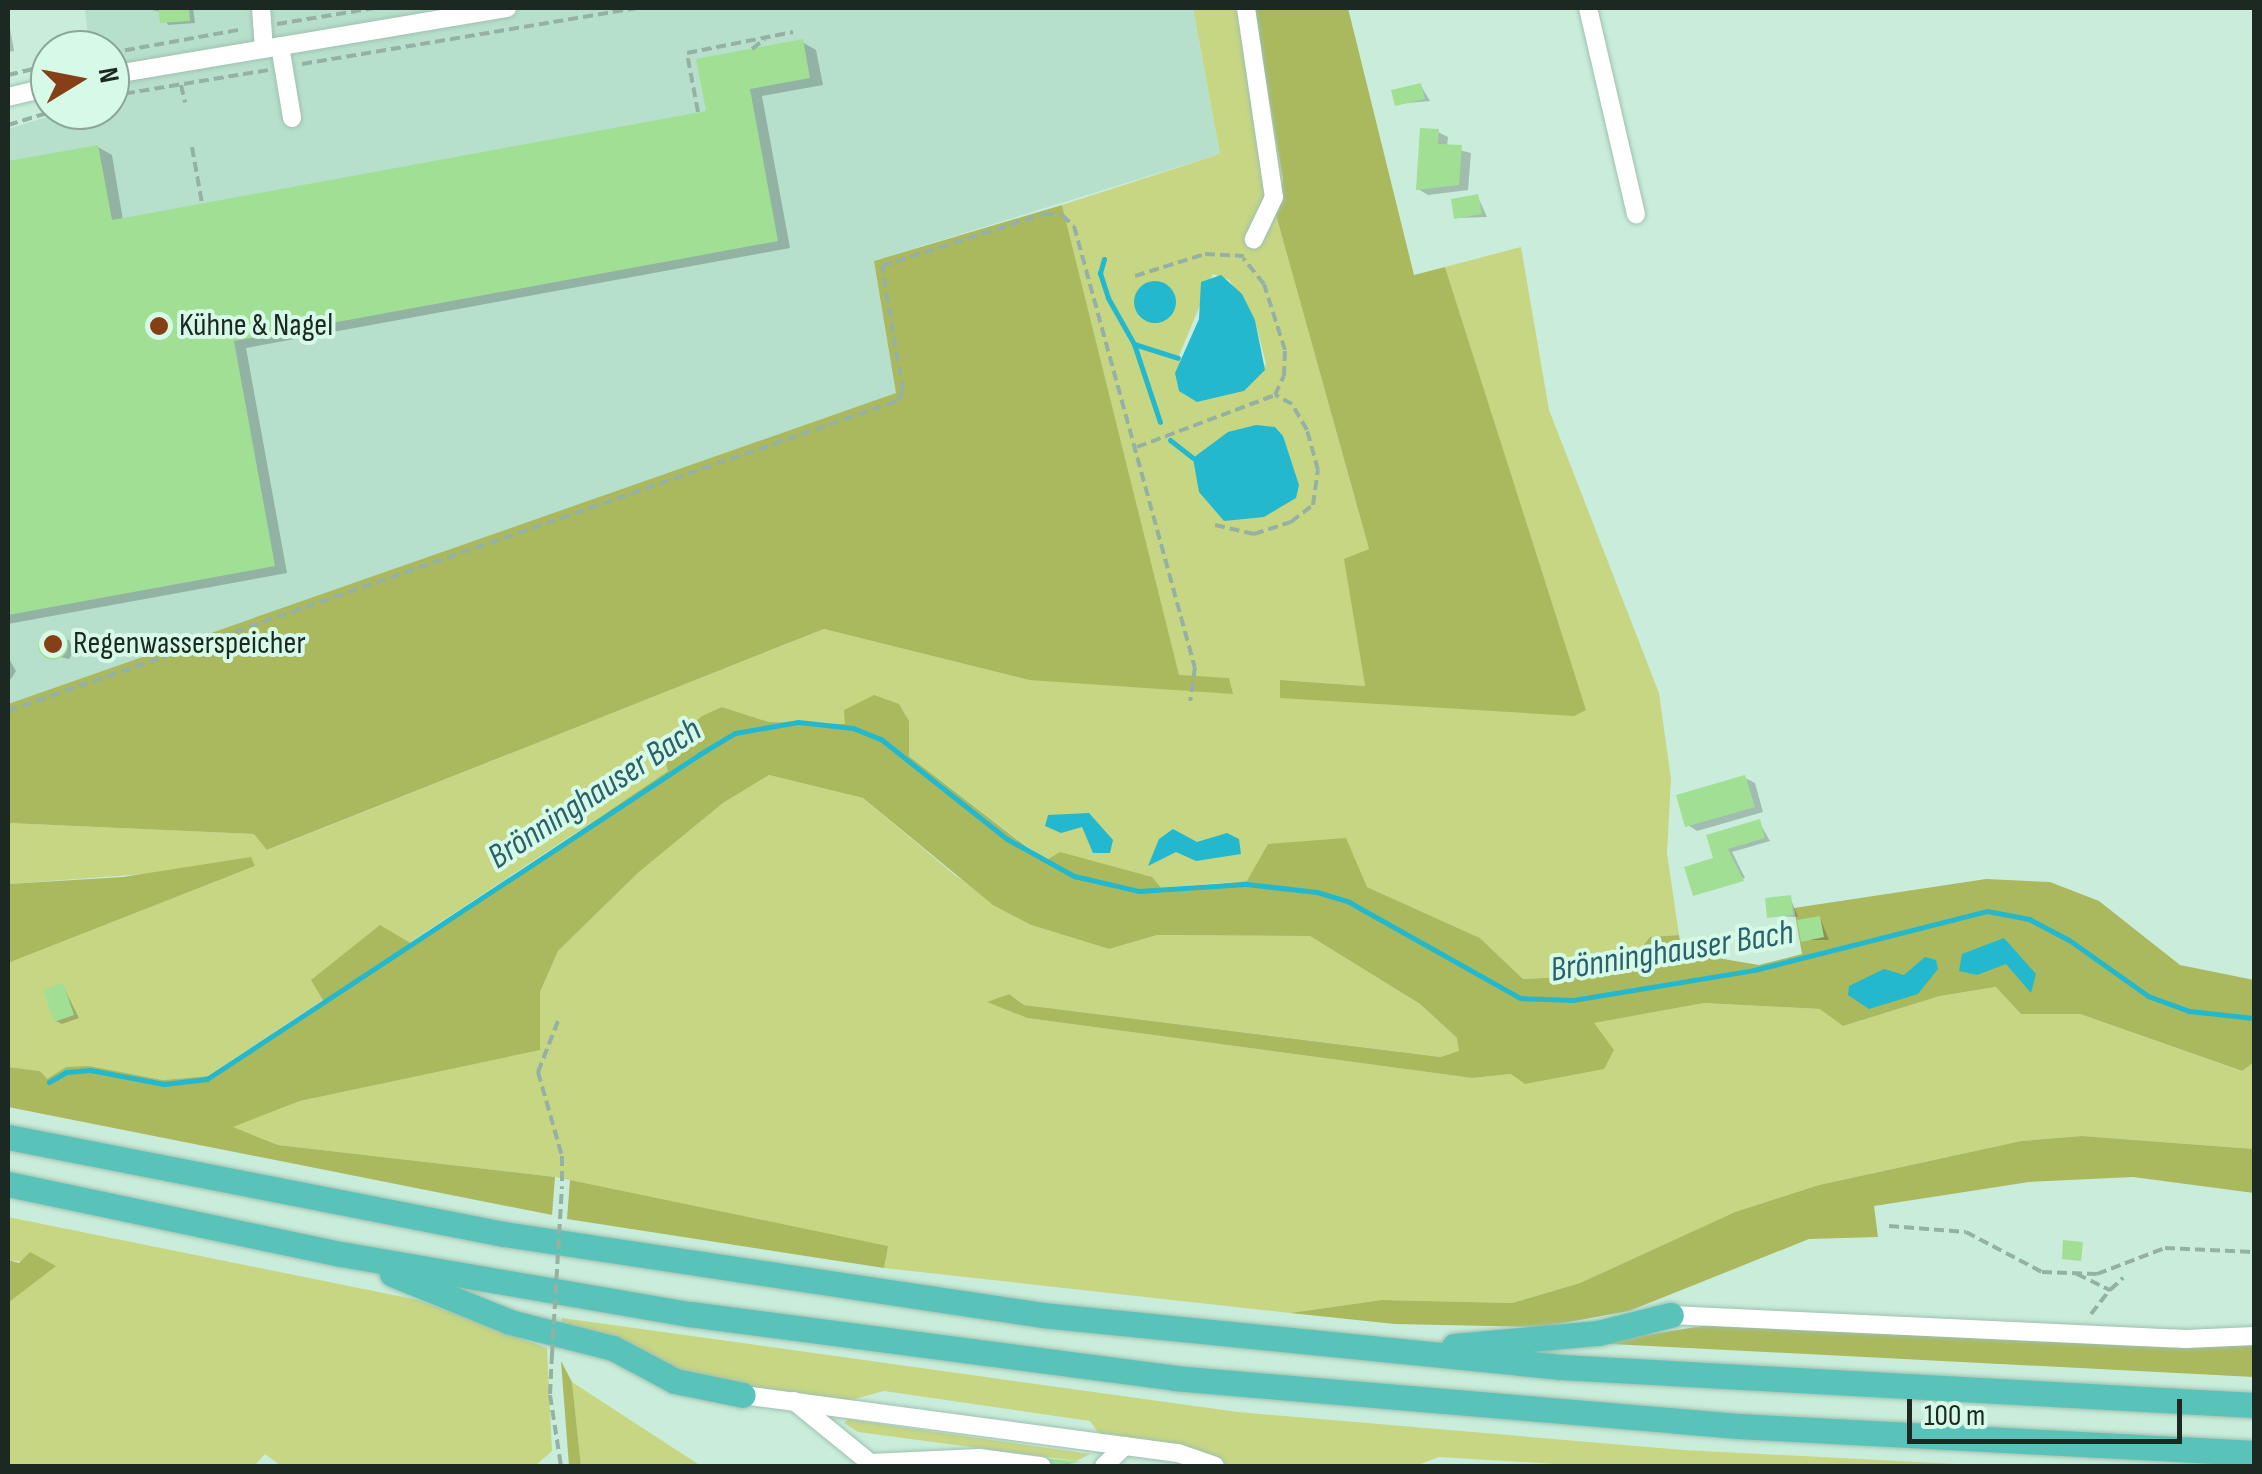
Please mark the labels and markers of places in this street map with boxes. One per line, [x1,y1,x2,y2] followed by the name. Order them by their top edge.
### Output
[179,307,333,345] place label: Kühne & Nagel
[148,315,170,337] marker: Kühne & Nagel
[73,625,306,663] place label: Regenwasserspeicher
[42,633,64,655] marker: Regenwasserspeicher

